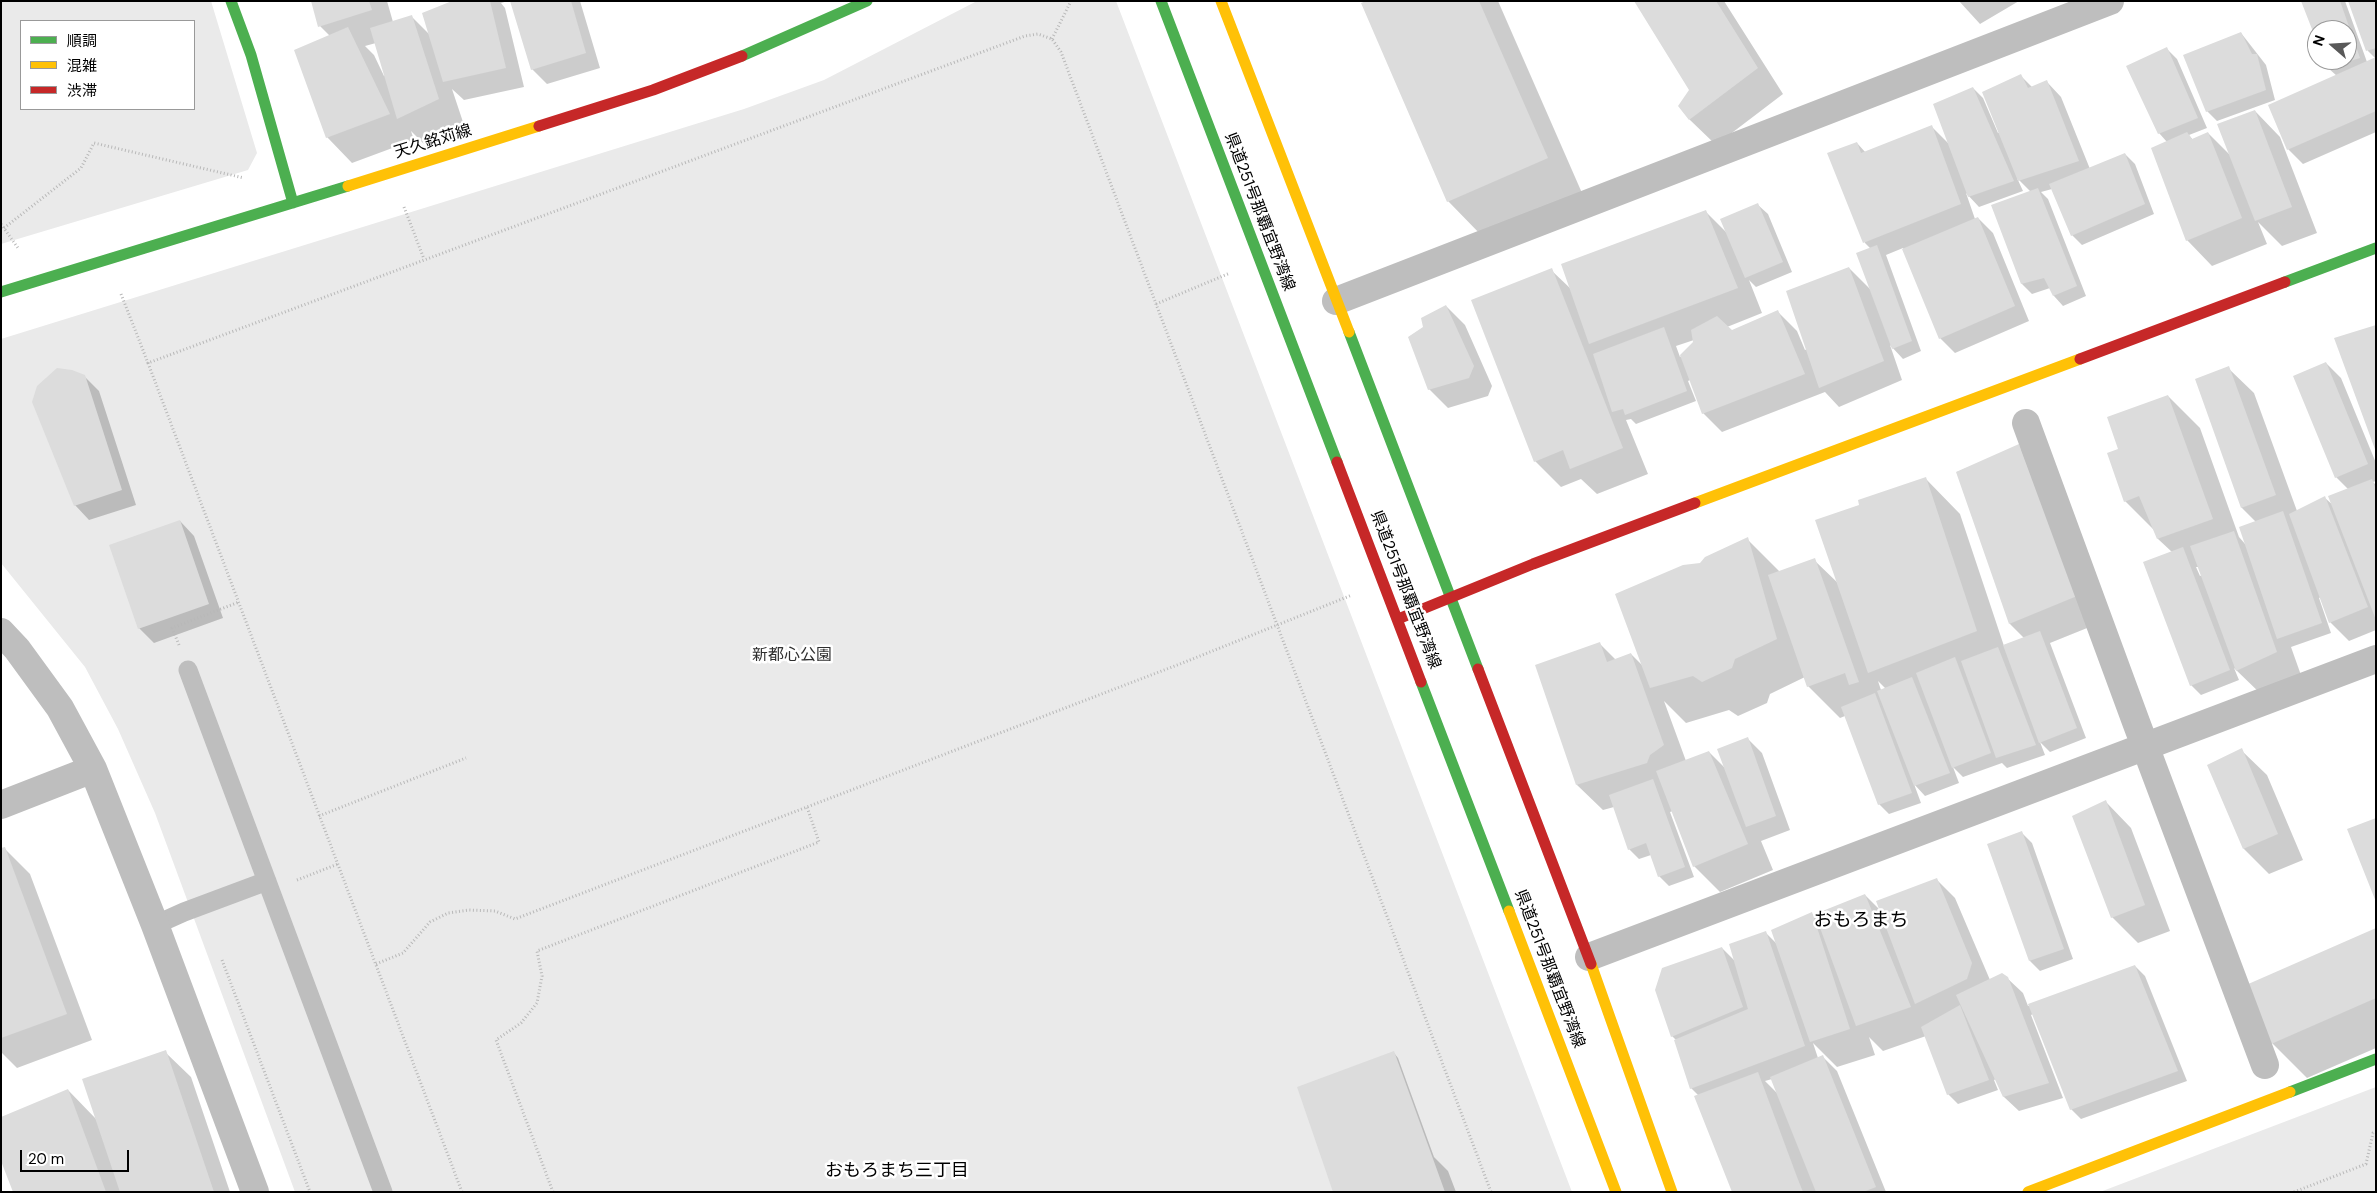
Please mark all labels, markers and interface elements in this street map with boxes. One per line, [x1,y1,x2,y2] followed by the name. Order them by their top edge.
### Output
[20,20,195,110] legend
[2307,20,2357,70] north arrow
[67,31,97,51] text: 順調
[2309,33,2329,48] text: N
[67,56,97,76] text: 混雑
[67,81,97,101] text: 渋滞
[392,121,474,163] street label: 天久銘苅線
[1220,130,1298,294] street label: 県道251号那覇宜野湾線
[1366,508,1444,672] street label: 県道251号那覇宜野湾線
[752,646,832,666] park label: 新都心公園
[1510,887,1588,1051] street label: 県道251号那覇宜野湾線
[1814,910,1908,932] district label: おもろまち
[22,1140,131,1172] scale bar
[28,1149,64,1169] text: 20 m
[825,1160,969,1182] district label: おもろまち三丁目

